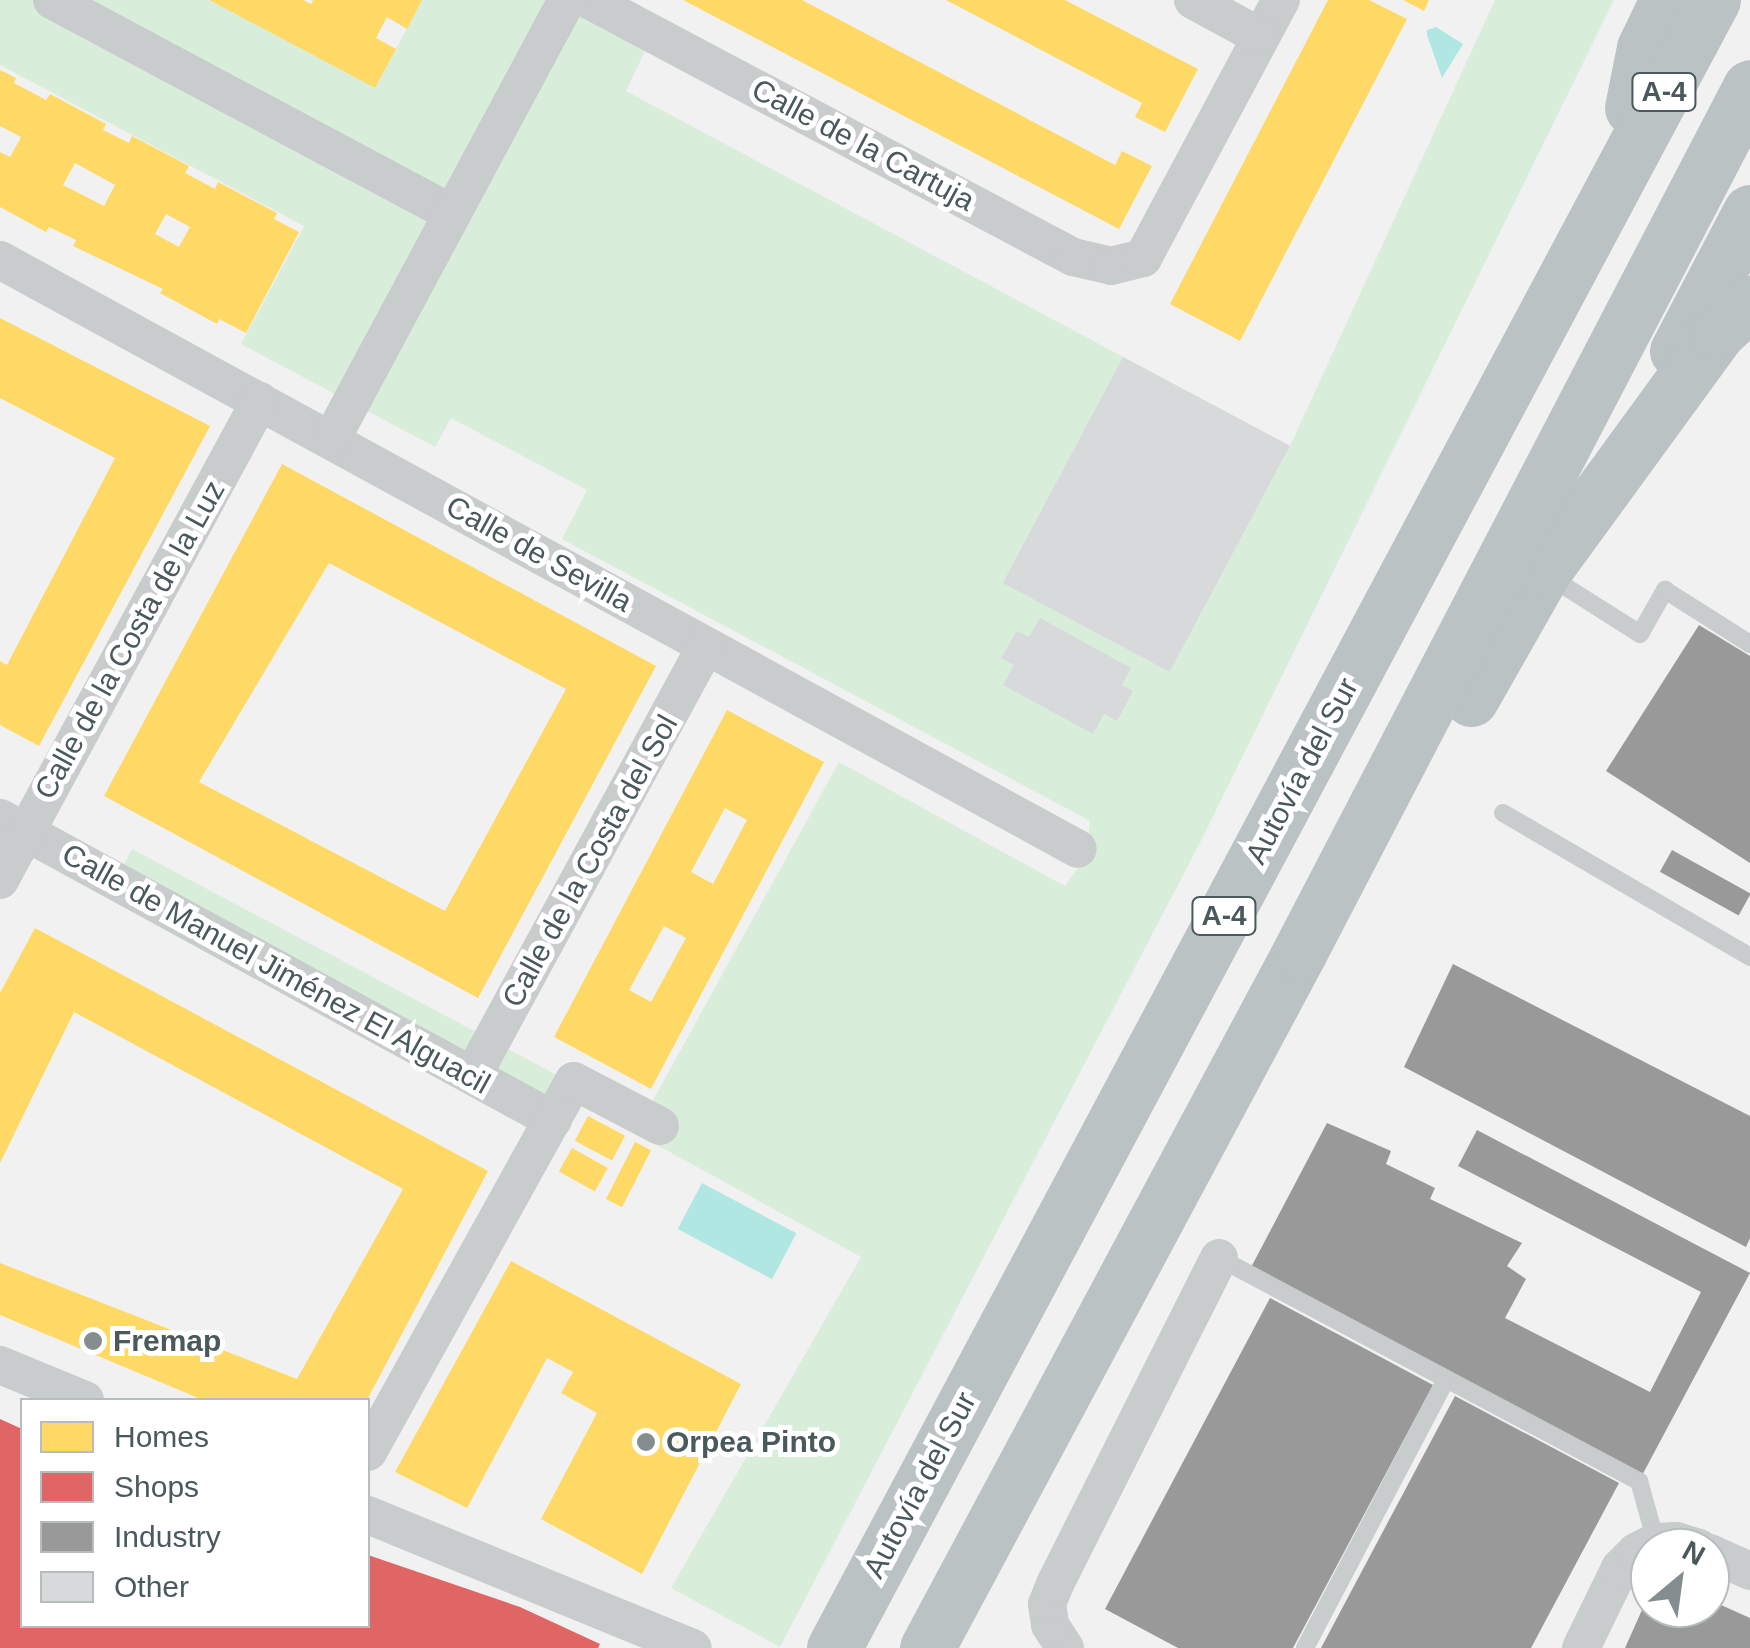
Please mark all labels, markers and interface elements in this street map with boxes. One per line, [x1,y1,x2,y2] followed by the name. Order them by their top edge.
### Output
[1629,69,1699,115] road number: A-4
[746,71,980,219] street label: Calle de la Cartuja
[27,474,233,806] street label: Calle de la Costa de la Luz
[440,488,638,620] street label: Calle de Sevilla
[1238,672,1366,870] street label: Autovía del Sur
[495,709,685,1013] street label: Calle de la Costa del Sol
[55,836,497,1102] street label: Calle de Manuel Jiménez El Alguacil
[1189,893,1259,939] road number: A-4
[113,1323,221,1359] place label: Fremap
[82,1330,104,1352] marker: Fremap
[856,1386,984,1584] street label: Autovía del Sur
[20,1398,370,1628] legend
[114,1420,209,1453] text: Homes
[666,1424,836,1460] place label: Orpea Pinto
[635,1431,657,1453] marker: Orpea Pinto
[114,1470,199,1503] text: Shops
[114,1520,221,1553] text: Industry
[1630,1528,1730,1628] north arrow
[1677,1535,1710,1572] text: N
[114,1570,189,1603] text: Other

